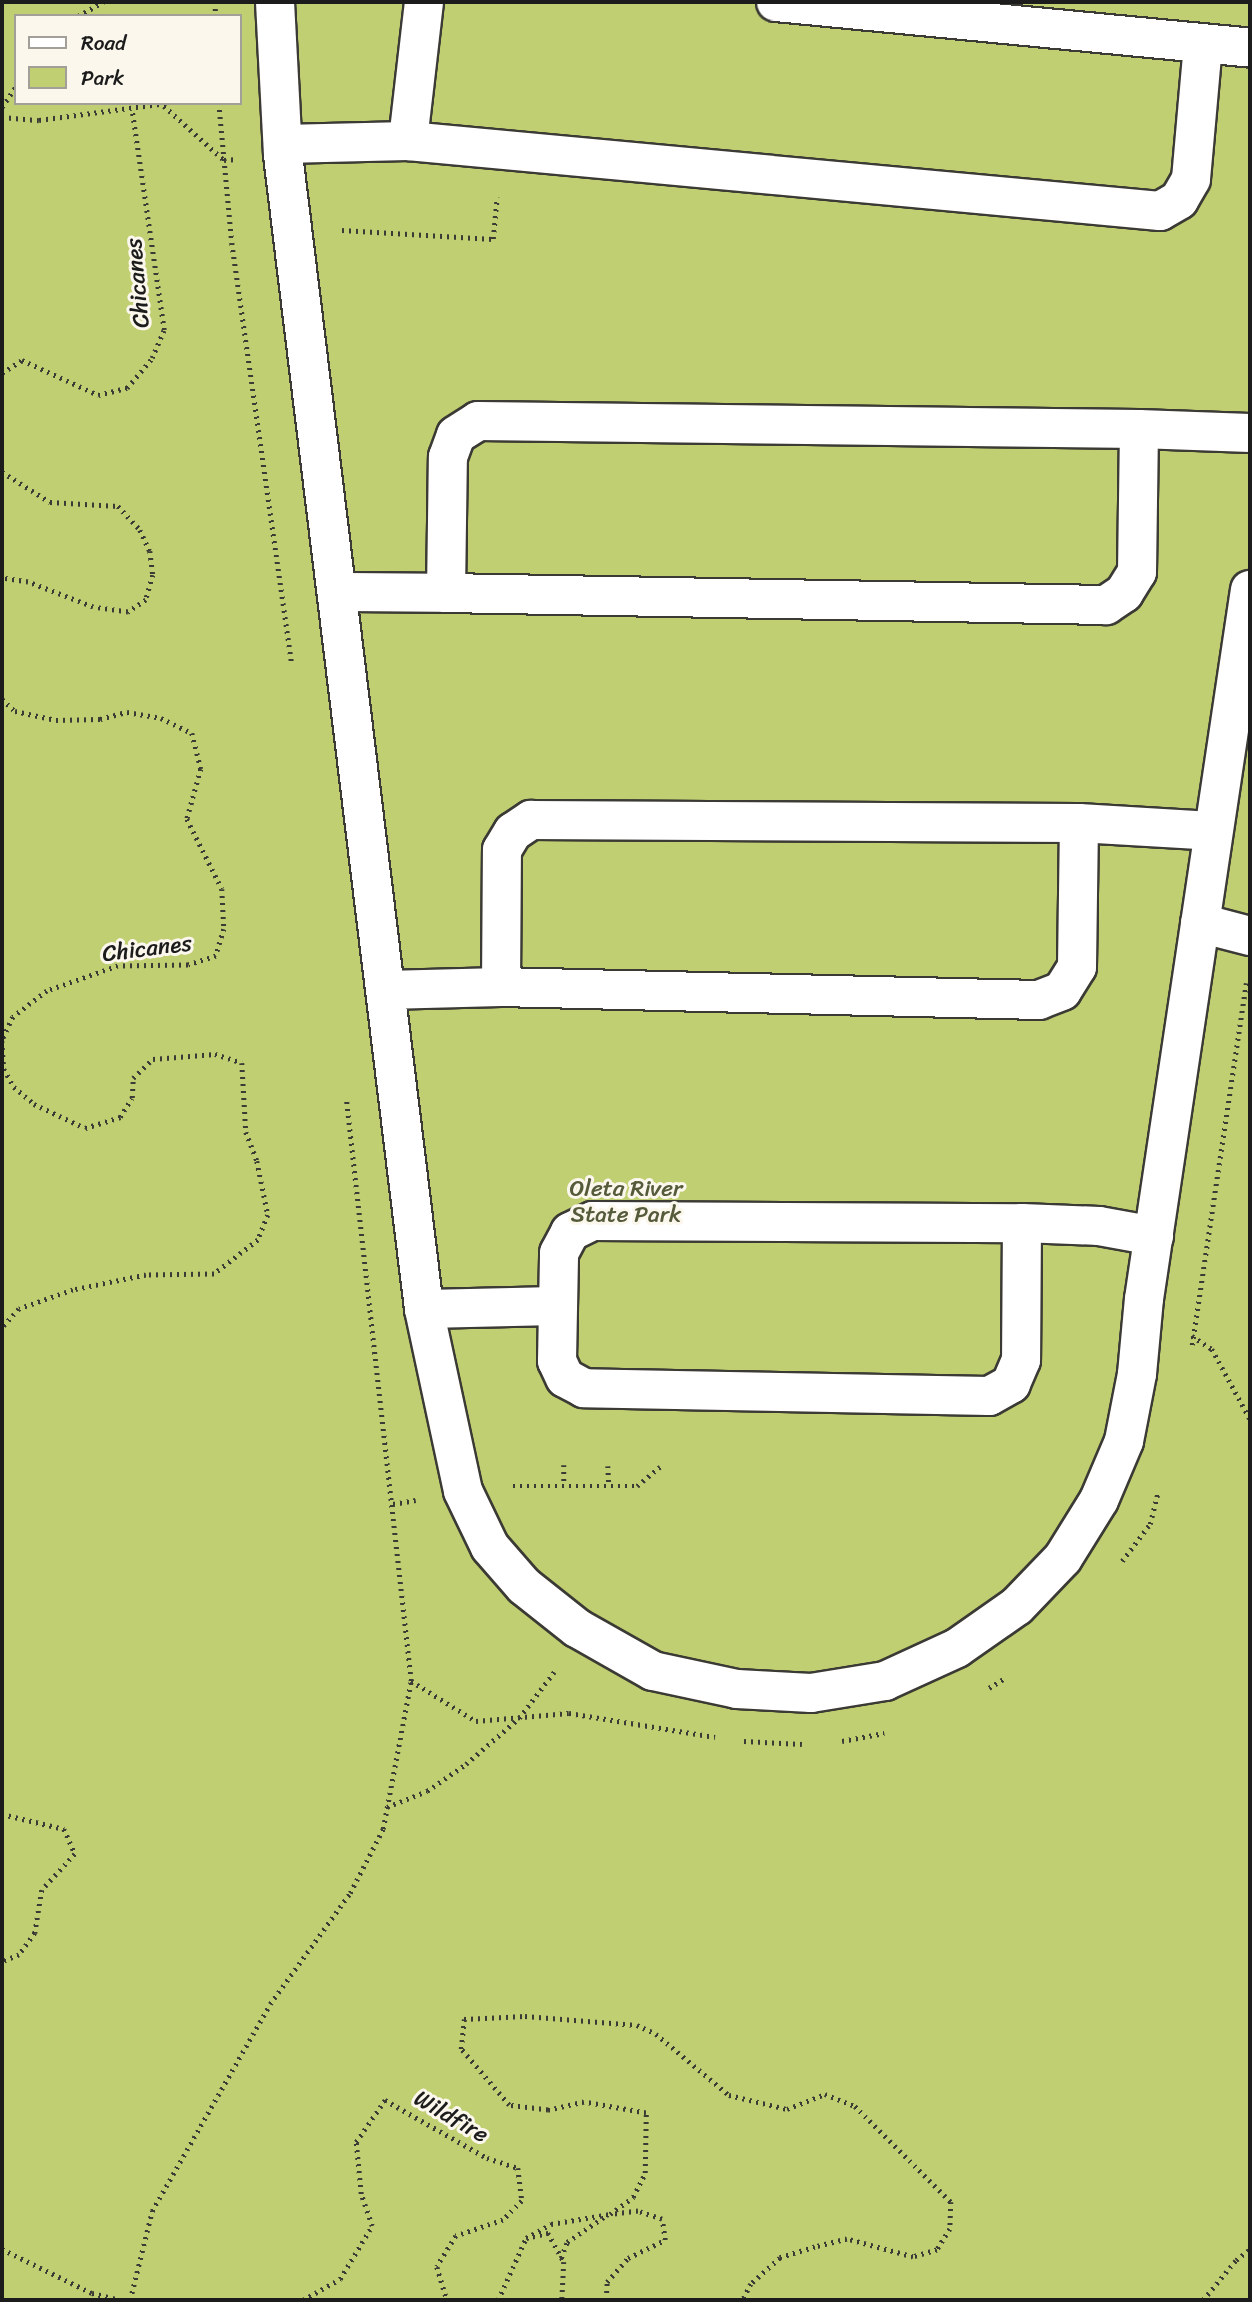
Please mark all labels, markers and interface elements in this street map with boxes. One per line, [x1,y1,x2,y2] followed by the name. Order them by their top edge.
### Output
[14,14,242,105] legend
[81,24,126,62] text: Road
[81,59,124,97] text: Park
[120,237,156,329] street label: Chicanes
[101,930,193,968] street label: Chicanes
[569,1175,683,1229] park label: Oleta River State Park
[409,2085,493,2149] street label: Wildfire

